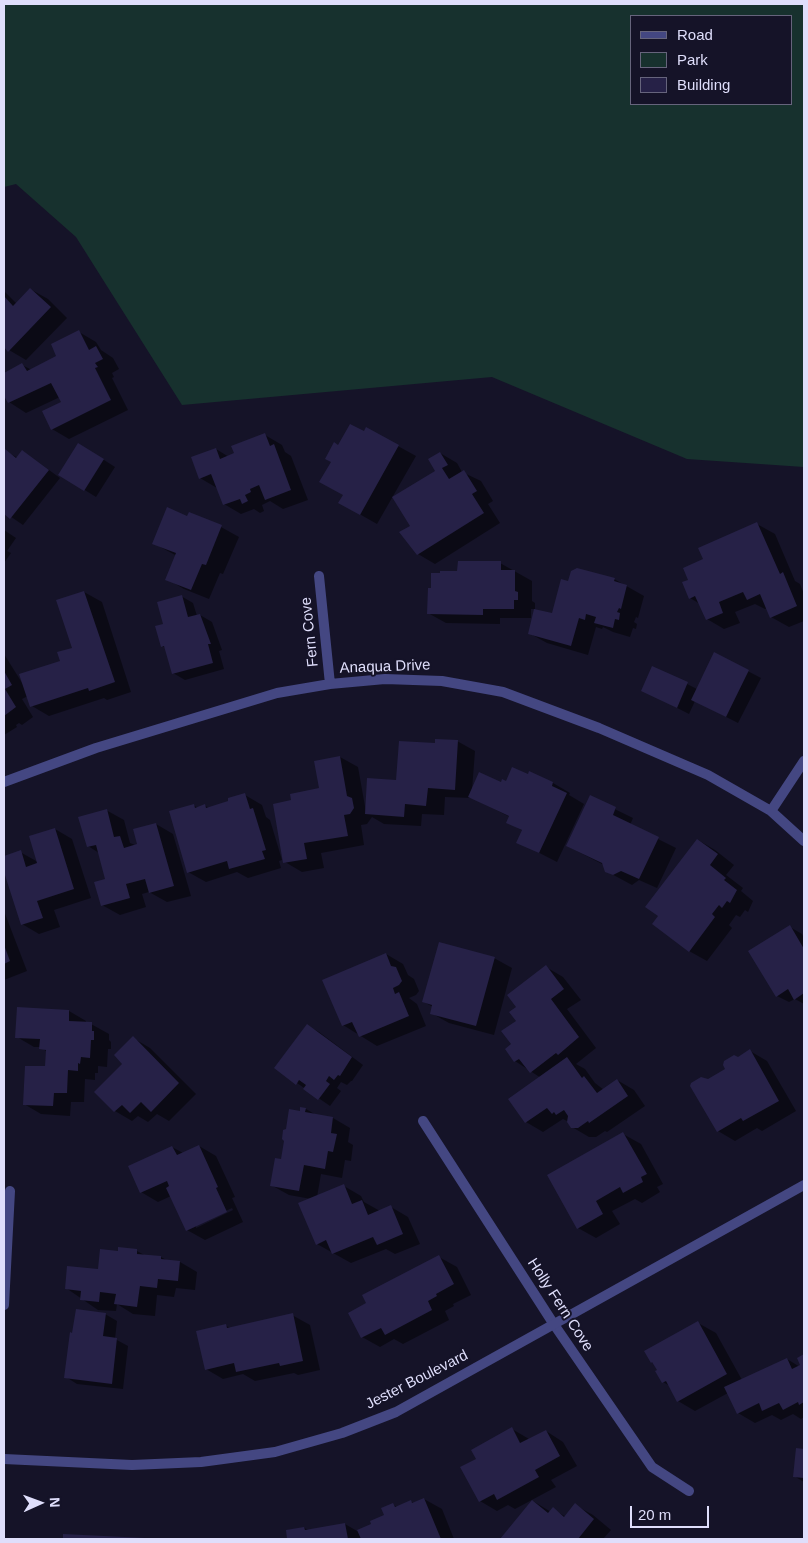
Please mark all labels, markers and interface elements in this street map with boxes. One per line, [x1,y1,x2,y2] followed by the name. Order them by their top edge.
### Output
[630,15,793,105] legend
[677,26,713,43] text: Road
[677,51,708,68] text: Park
[677,76,730,93] text: Building
[297,596,323,668] street label: Fern Cove
[339,656,431,678] street label: Anaqua Drive
[523,1255,597,1355] street label: Holly Fern Cove
[363,1346,471,1414] street label: Jester Boulevard
[15,1478,65,1528] north arrow
[633,1496,712,1528] scale bar
[47,1497,63,1508] text: N
[638,1506,671,1523] text: 20 m

